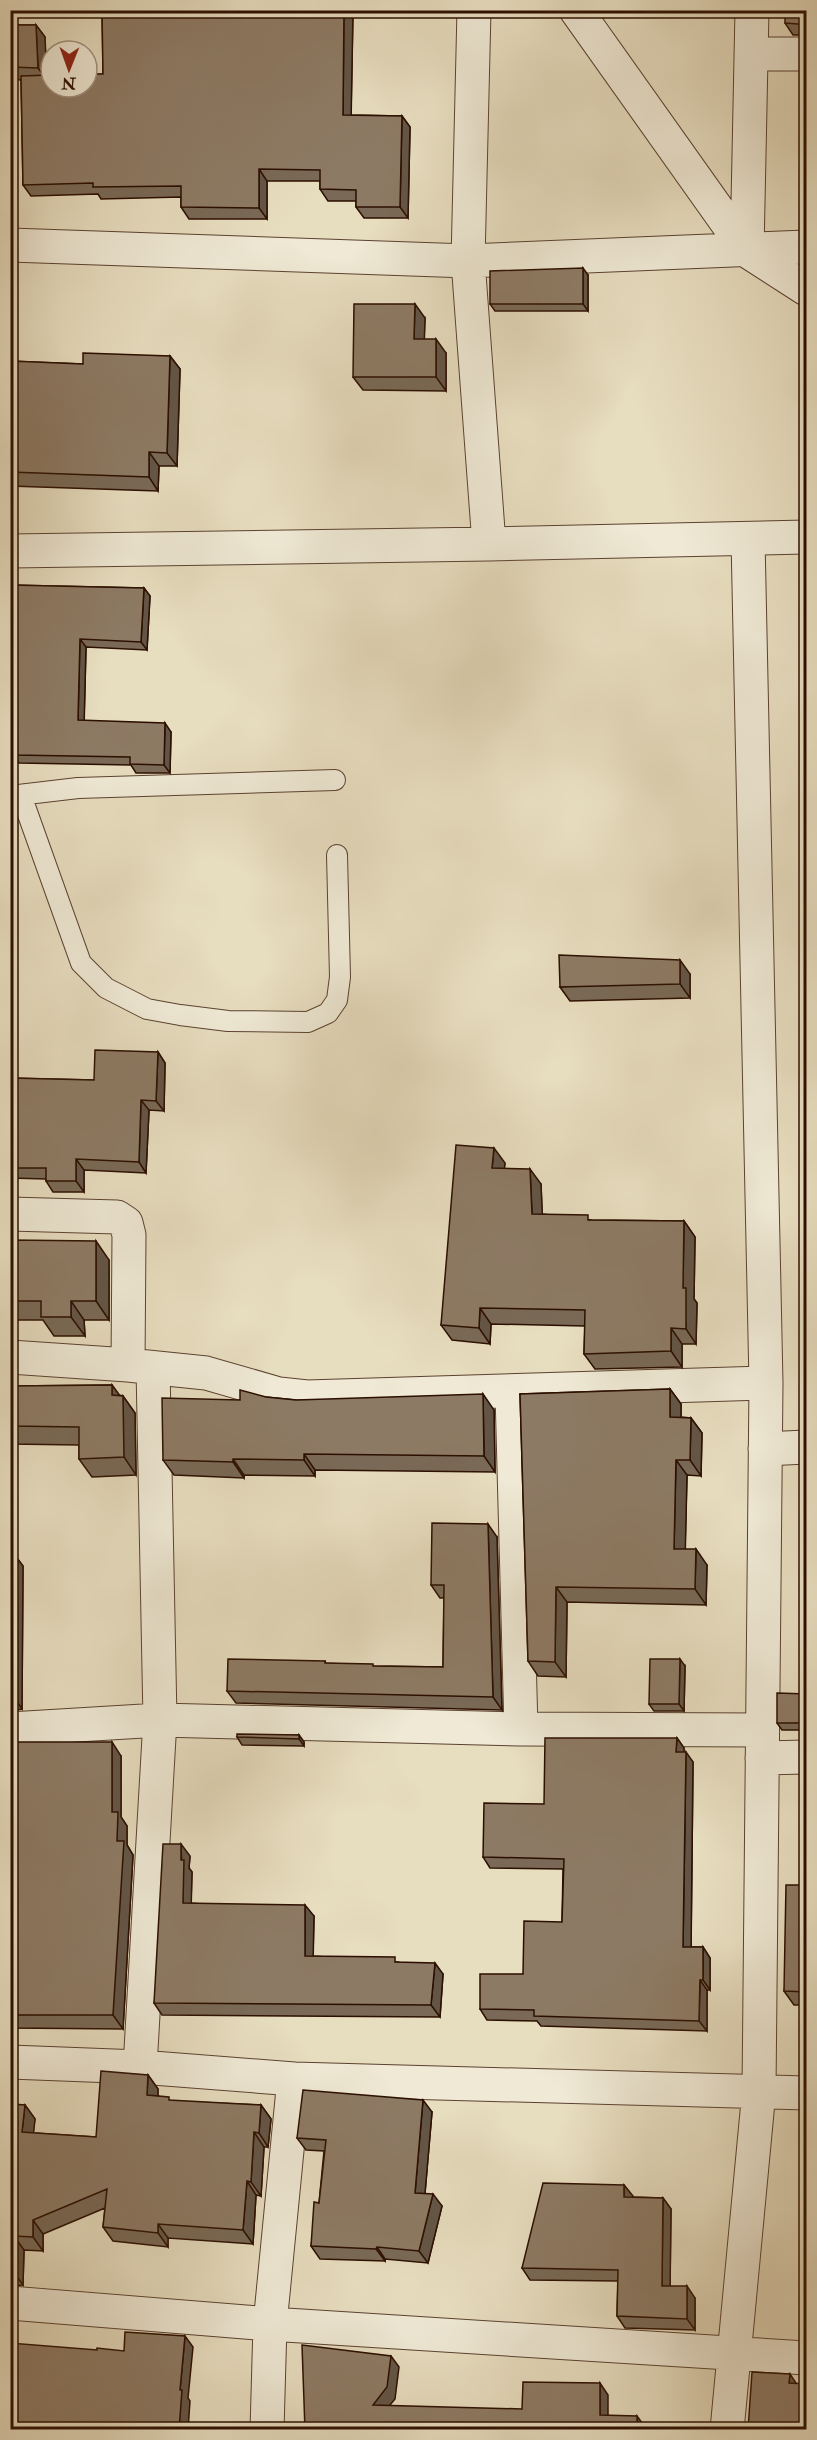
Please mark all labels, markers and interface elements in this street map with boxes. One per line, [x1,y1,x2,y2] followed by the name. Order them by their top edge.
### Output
[39,39,99,99] north arrow
[61,73,77,93] text: N

